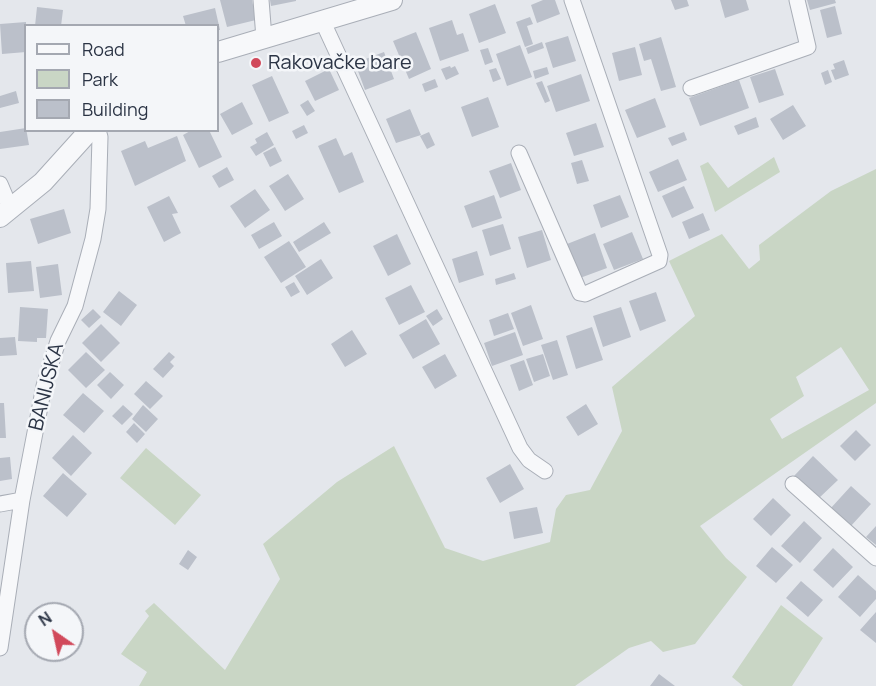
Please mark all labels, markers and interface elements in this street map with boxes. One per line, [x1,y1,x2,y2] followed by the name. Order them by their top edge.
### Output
[24,24,219,132] legend
[82,37,125,61] text: Road
[268,51,412,75] place label: Rakovačke bare
[249,56,263,70] marker: Rakovačke bare
[82,67,118,91] text: Park
[82,97,148,121] text: Building
[25,341,69,433] street label: BANIJSKA
[24,602,84,662] north arrow
[34,606,56,631] text: N

